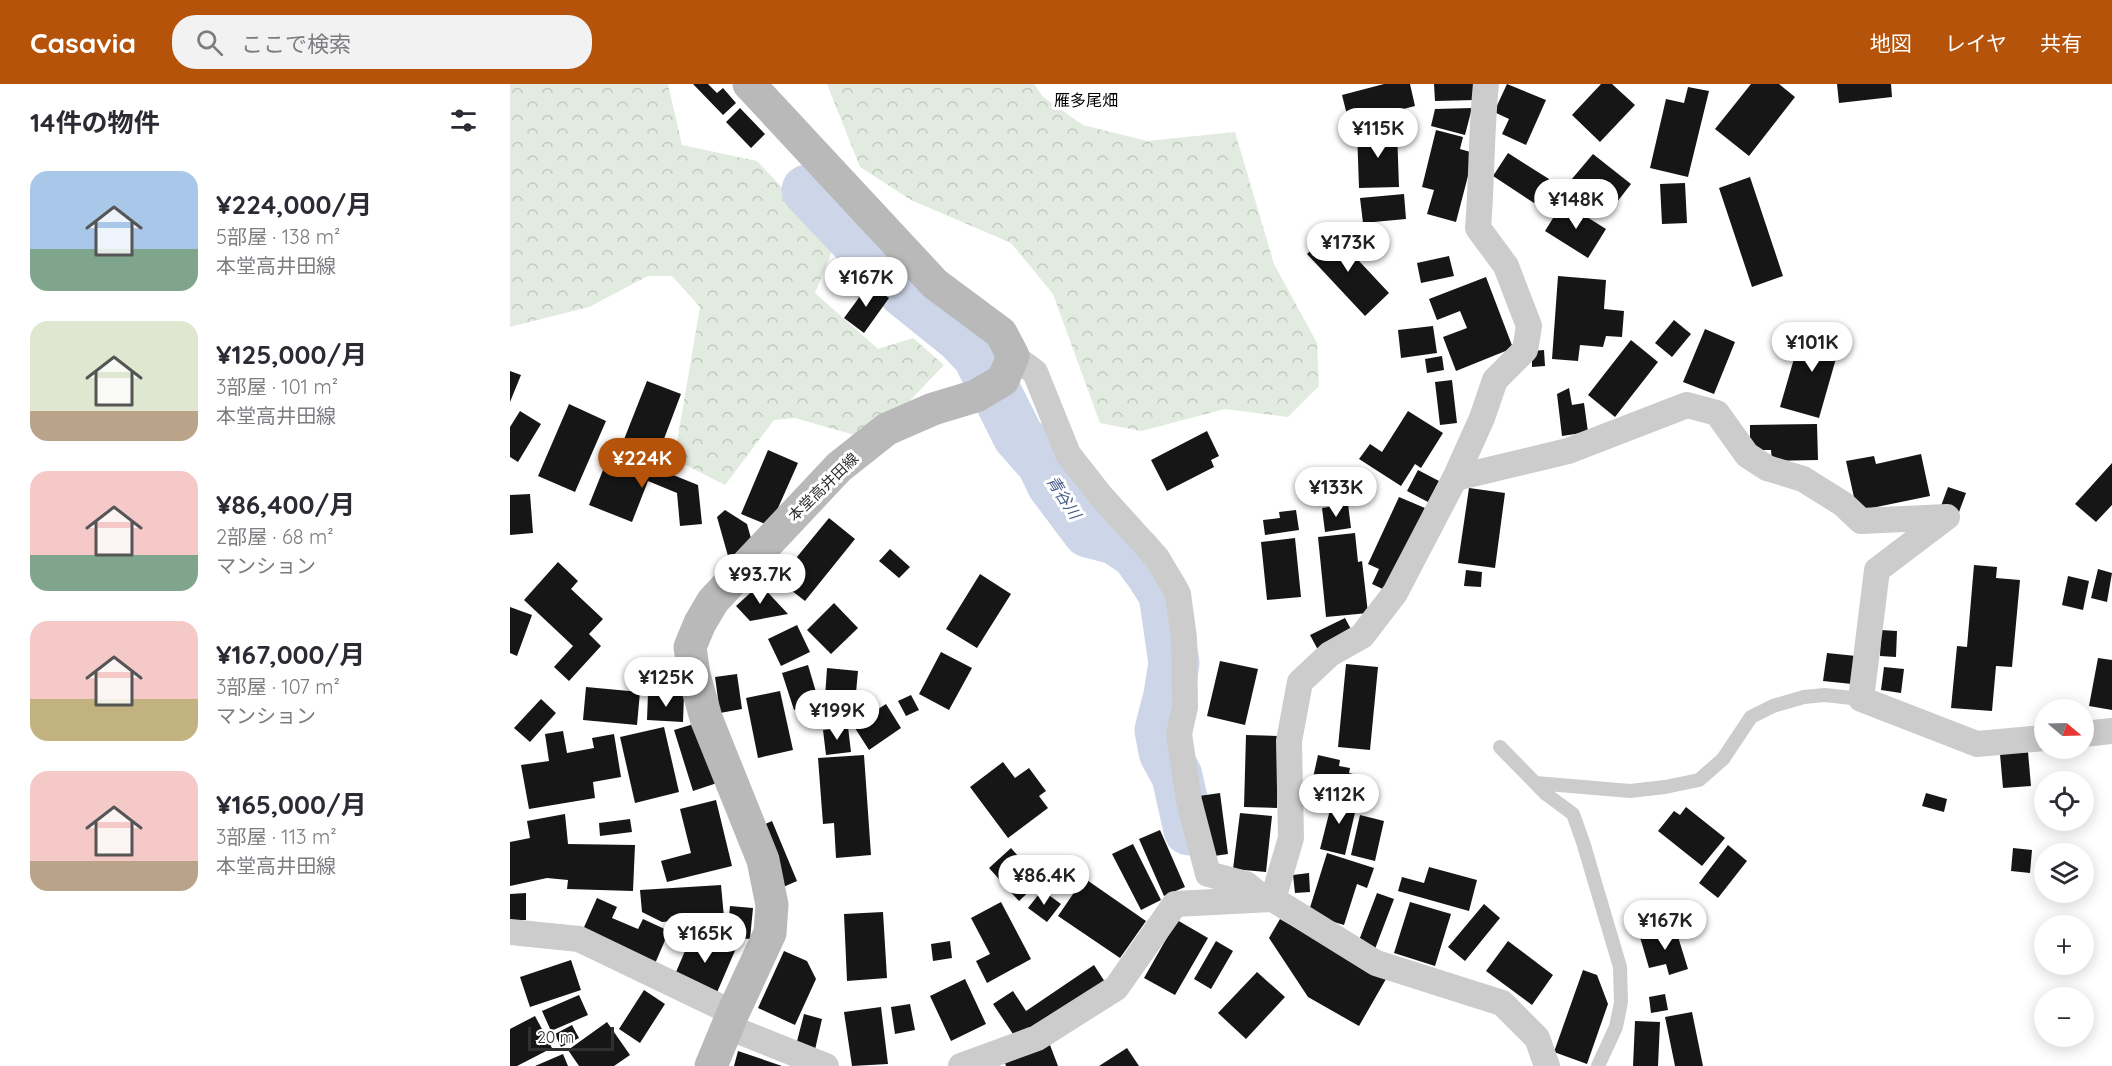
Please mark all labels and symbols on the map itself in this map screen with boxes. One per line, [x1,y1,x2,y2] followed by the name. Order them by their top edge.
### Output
[1054,90,1118,110] district label: 雁多尾畑
[1336,108,1420,159] pin: ¥115K
[1534,179,1618,230] pin: ¥148K
[1306,222,1390,273] pin: ¥173K
[824,257,908,308] pin: ¥167K
[1770,322,1854,373] pin: ¥101K
[600,438,684,489] pin: ¥224K
[784,449,862,525] street label: 本堂高井田線
[1294,467,1378,518] pin: ¥133K
[1043,471,1087,524] water label: 青谷川
[711,554,809,605] pin: ¥93.7K
[624,657,708,708] pin: ¥125K
[795,690,879,741] pin: ¥199K
[2034,699,2094,759] north arrow
[1297,774,1381,825] pin: ¥112K
[995,855,1093,906] pin: ¥86.4K
[1623,900,1707,951] pin: ¥167K
[663,913,747,964] pin: ¥165K
[528,1024,614,1052] scale bar

